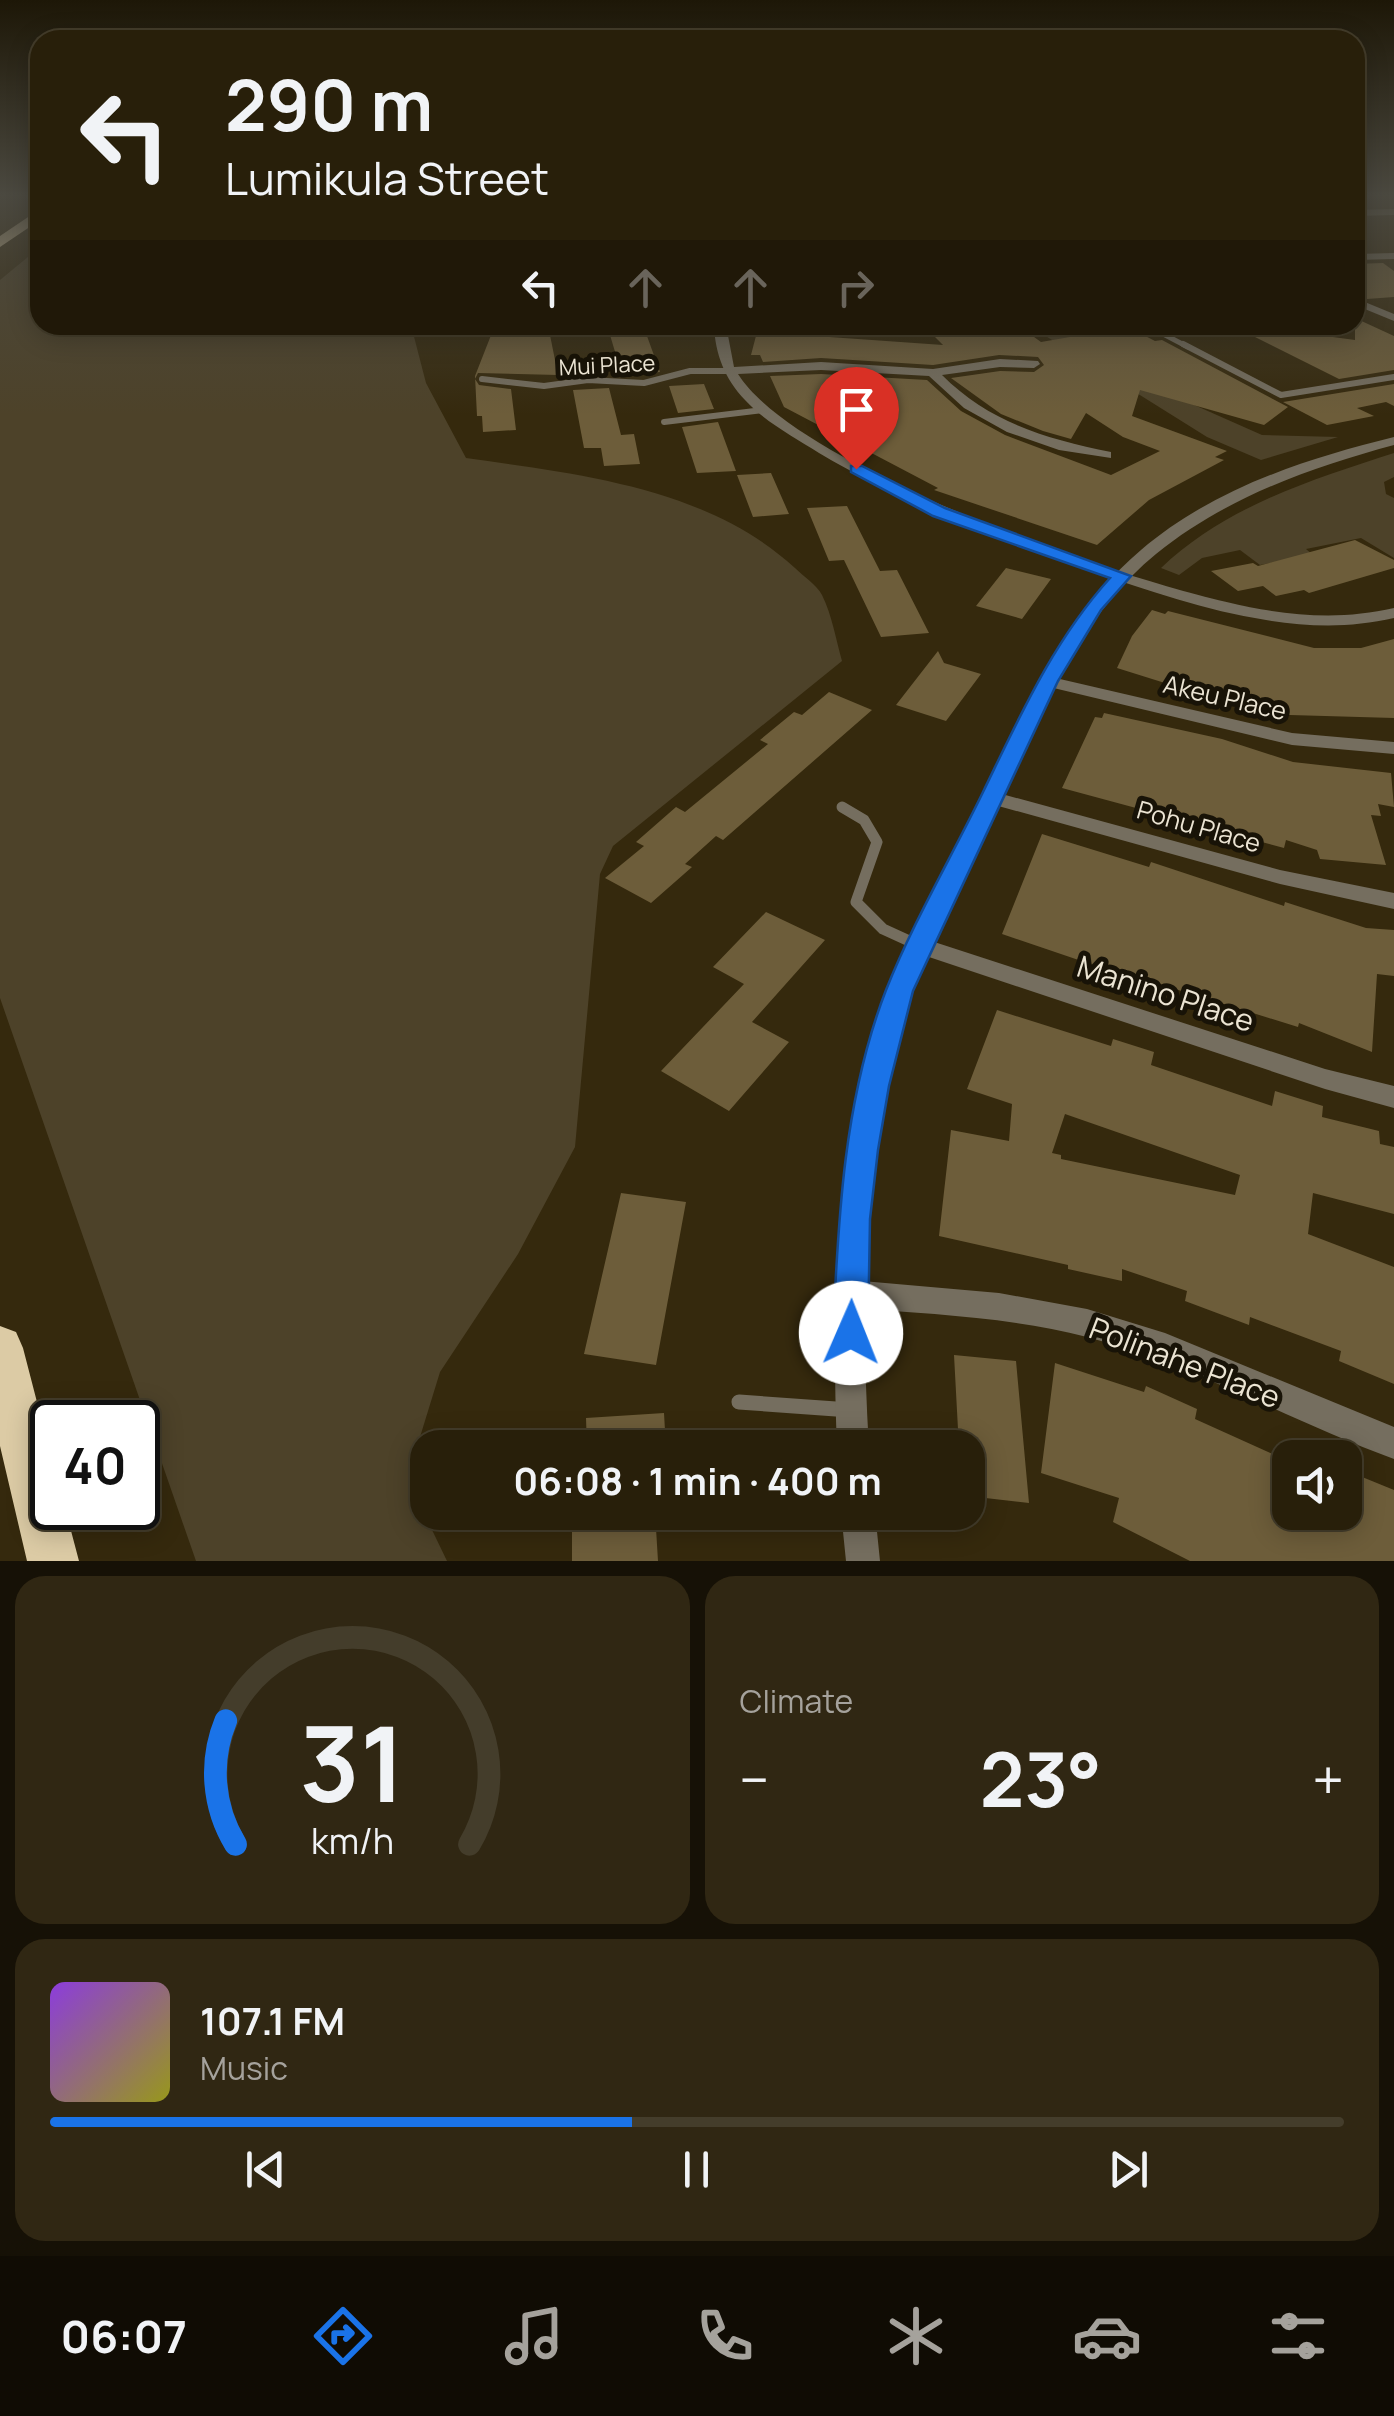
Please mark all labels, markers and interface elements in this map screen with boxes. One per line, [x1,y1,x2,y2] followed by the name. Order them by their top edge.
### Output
[225,56,433,152] text: 290 m
[60,70,190,200] icon: left
[225,147,549,209] text: Lumikula Street
[513,260,568,315] icon: left
[618,260,673,315] icon: ahead
[723,260,778,315] icon: ahead
[828,260,883,315] icon: right
[558,347,656,383] street label: Mui Place
[814,367,899,470] pin
[829,382,884,437] icon: arrive
[1160,666,1290,728] street label: Akeu Place
[1133,792,1265,860] street label: Pohu Place
[1072,945,1260,1041] street label: Manino Place
[799,1281,903,1385] position arrow
[1084,1307,1286,1417] street label: Polinahe Place
[30,1400,160,1530] speed limit sign: 40
[1272,1440,1362,1530] map controls
[1272,1440,1362,1530] button: sound
[513,1454,882,1506] text: 06:08 · 1 min · 400 m
[740,1679,853,1723] text: Climate
[299,1691,405,1833] text: 31
[980,1727,1102,1830] text: 23°
[740,1741,769,1817] text: −
[1312,1741,1344,1817] text: +
[311,1816,394,1865] text: km/h
[200,1994,345,2046] text: 107.1 FM
[200,2046,288,2090] text: Music
[238,2142,293,2197] icon: previous
[669,2142,724,2197] icon: pause
[1101,2142,1156,2197] icon: next
[308,2301,378,2371] icon: directions
[499,2301,569,2371] icon: music
[690,2301,760,2371] icon: phone
[881,2301,951,2371] icon: climate
[1072,2301,1142,2371] icon: car
[1263,2301,1333,2371] icon: filters
[61,2305,187,2367] text: 06:07

